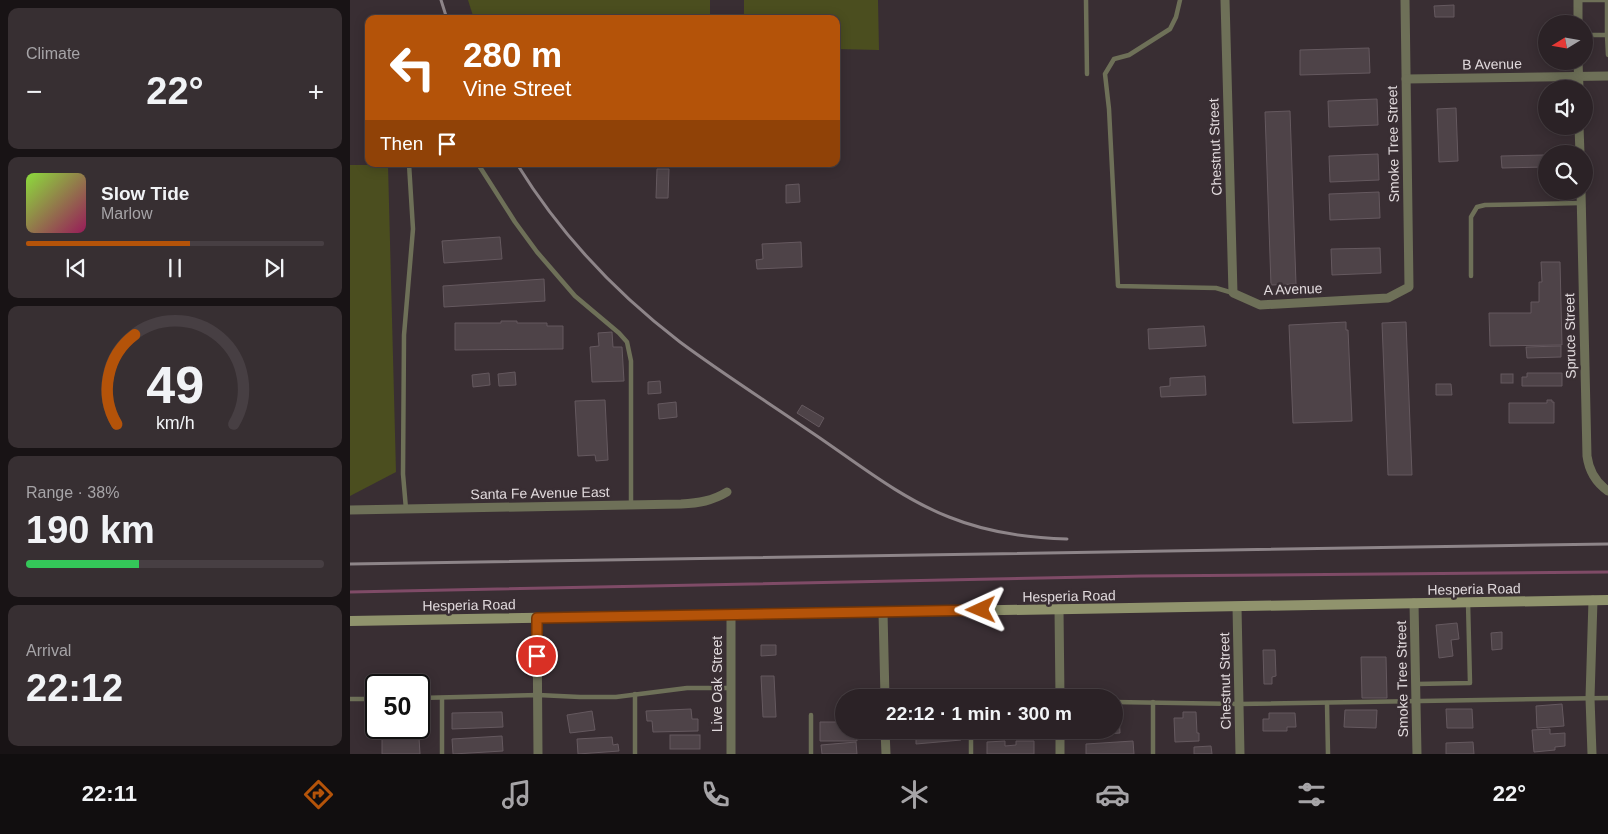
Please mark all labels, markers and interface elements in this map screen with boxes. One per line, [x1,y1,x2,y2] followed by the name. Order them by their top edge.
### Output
[1538,15,1592,70] north arrow
[1538,15,1593,200] map controls
[380,35,445,100] icon: left
[463,35,562,74] text: 280 m
[26,45,80,62] text: Climate
[1462,55,1522,73] street label: B Avenue
[146,70,204,112] text: 22°
[26,76,42,107] text: −
[308,76,324,107] text: +
[463,76,571,101] text: Vine Street
[1538,80,1593,135] button: sound
[1384,85,1402,202] street label: Smoke Tree Street
[1205,98,1225,196] street label: Chestnut Street
[433,130,461,158] icon: arrive
[380,133,423,154] text: Then
[1538,145,1593,200] button: search
[101,183,189,204] text: Slow Tide
[101,205,153,222] text: Marlow
[62,254,90,282] icon: previous
[161,254,189,282] icon: pause
[260,254,288,282] icon: next
[1263,280,1323,298] street label: A Avenue
[1561,293,1579,379] street label: Spruce Street
[146,356,204,414] text: 49
[156,413,194,433] text: km/h
[26,484,119,501] text: Range · 38%
[470,484,610,502] street label: Santa Fe Avenue East
[26,509,155,551] text: 190 km
[1427,580,1521,598] street label: Hesperia Road
[954,583,1006,635] position arrow
[1022,587,1116,605] street label: Hesperia Road
[422,596,516,614] street label: Hesperia Road
[1393,620,1411,737] street label: Smoke Tree Street
[1216,632,1234,730] street label: Chestnut Street
[516,635,558,677] pin
[709,636,725,732] street label: Live Oak Street
[26,642,71,659] text: Arrival
[523,642,551,670] icon: arrive
[26,667,123,709] text: 22:12
[365,674,430,739] speed limit sign: 50
[886,703,1072,724] text: 22:12 · 1 min · 300 m
[301,777,336,812] icon: directions
[499,777,534,812] icon: music
[698,777,733,812] icon: phone
[897,777,932,812] icon: climate
[1095,777,1130,812] icon: car
[1294,777,1329,812] icon: filters
[82,781,137,806] text: 22:11
[1493,781,1526,806] text: 22°

